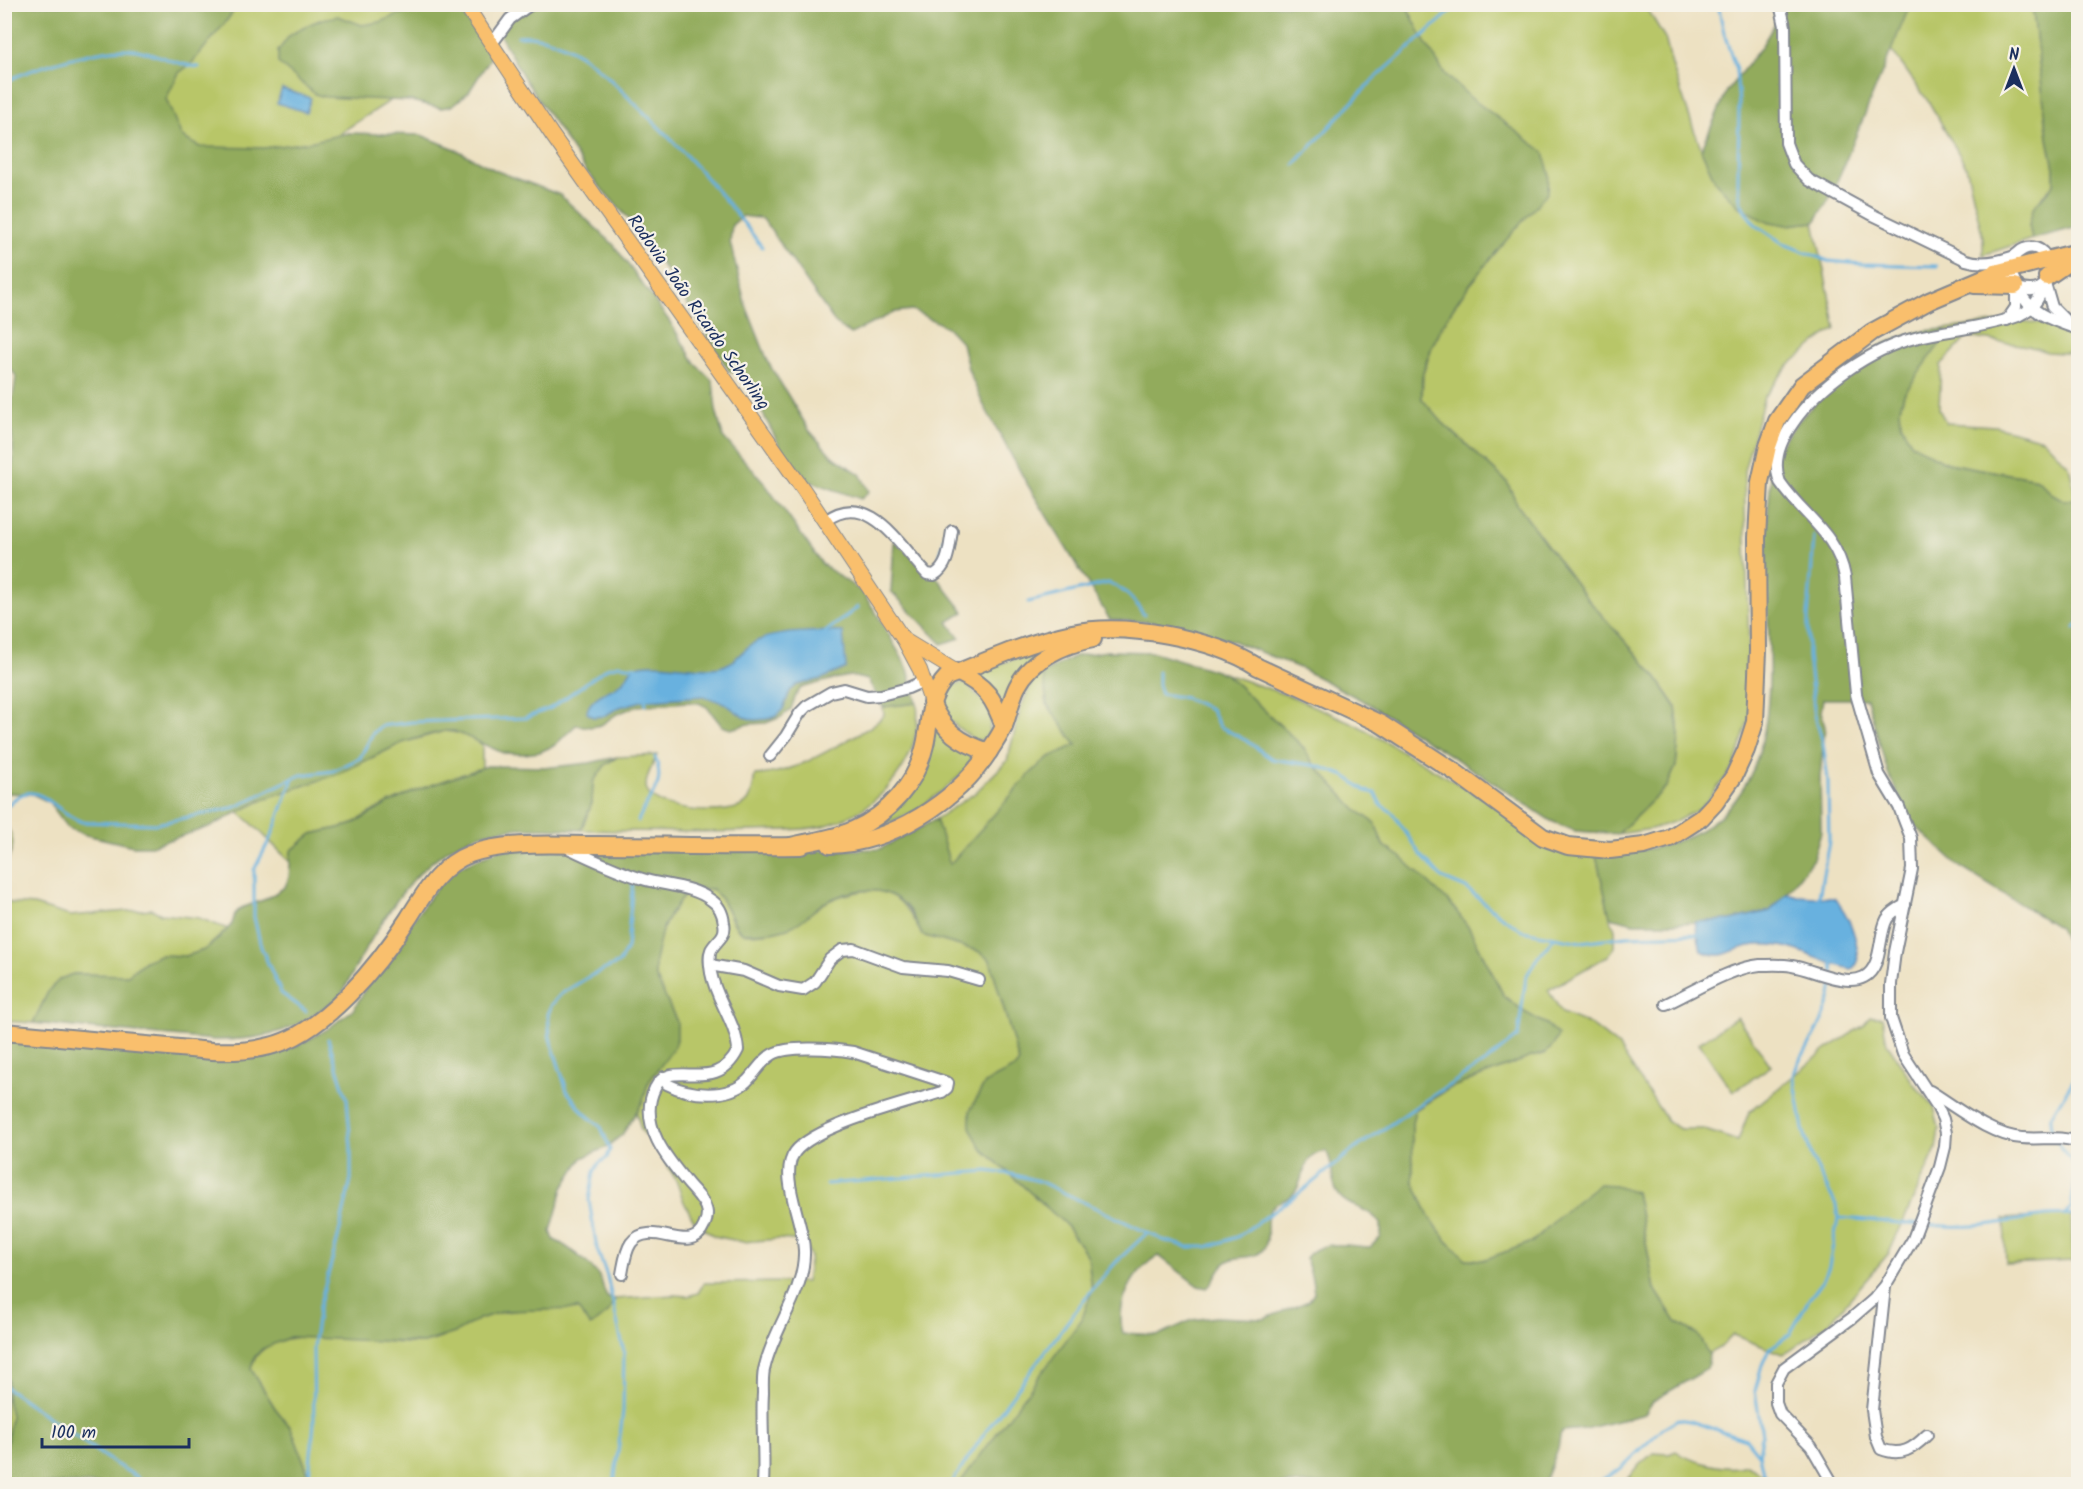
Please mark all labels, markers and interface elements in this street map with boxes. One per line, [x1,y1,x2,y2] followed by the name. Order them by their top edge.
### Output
[1984,39,2044,99] north arrow
[2009,43,2019,68] text: N
[619,209,777,417] street label: Rodovia João Ricardo Schorling
[42,1411,189,1449] scale bar
[51,1419,96,1448] text: 100 m

